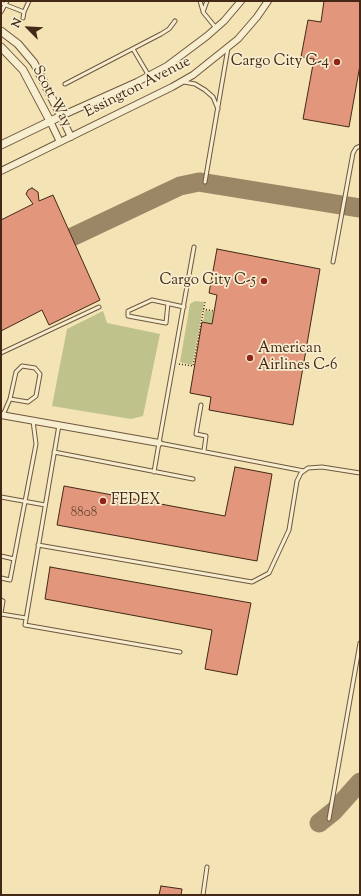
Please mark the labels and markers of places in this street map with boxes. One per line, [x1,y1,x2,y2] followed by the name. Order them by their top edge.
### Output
[231,53,329,71] place label: Cargo City C-4
[332,57,342,67] marker: Cargo City C-4
[159,272,256,290] place label: Cargo City C-5
[259,276,269,286] marker: Cargo City C-5
[258,340,337,375] place label: American Airlines C-6
[245,353,255,363] marker: American Airlines C-6
[111,492,161,510] place label: FEDEX
[98,496,108,506] marker: FEDEX

